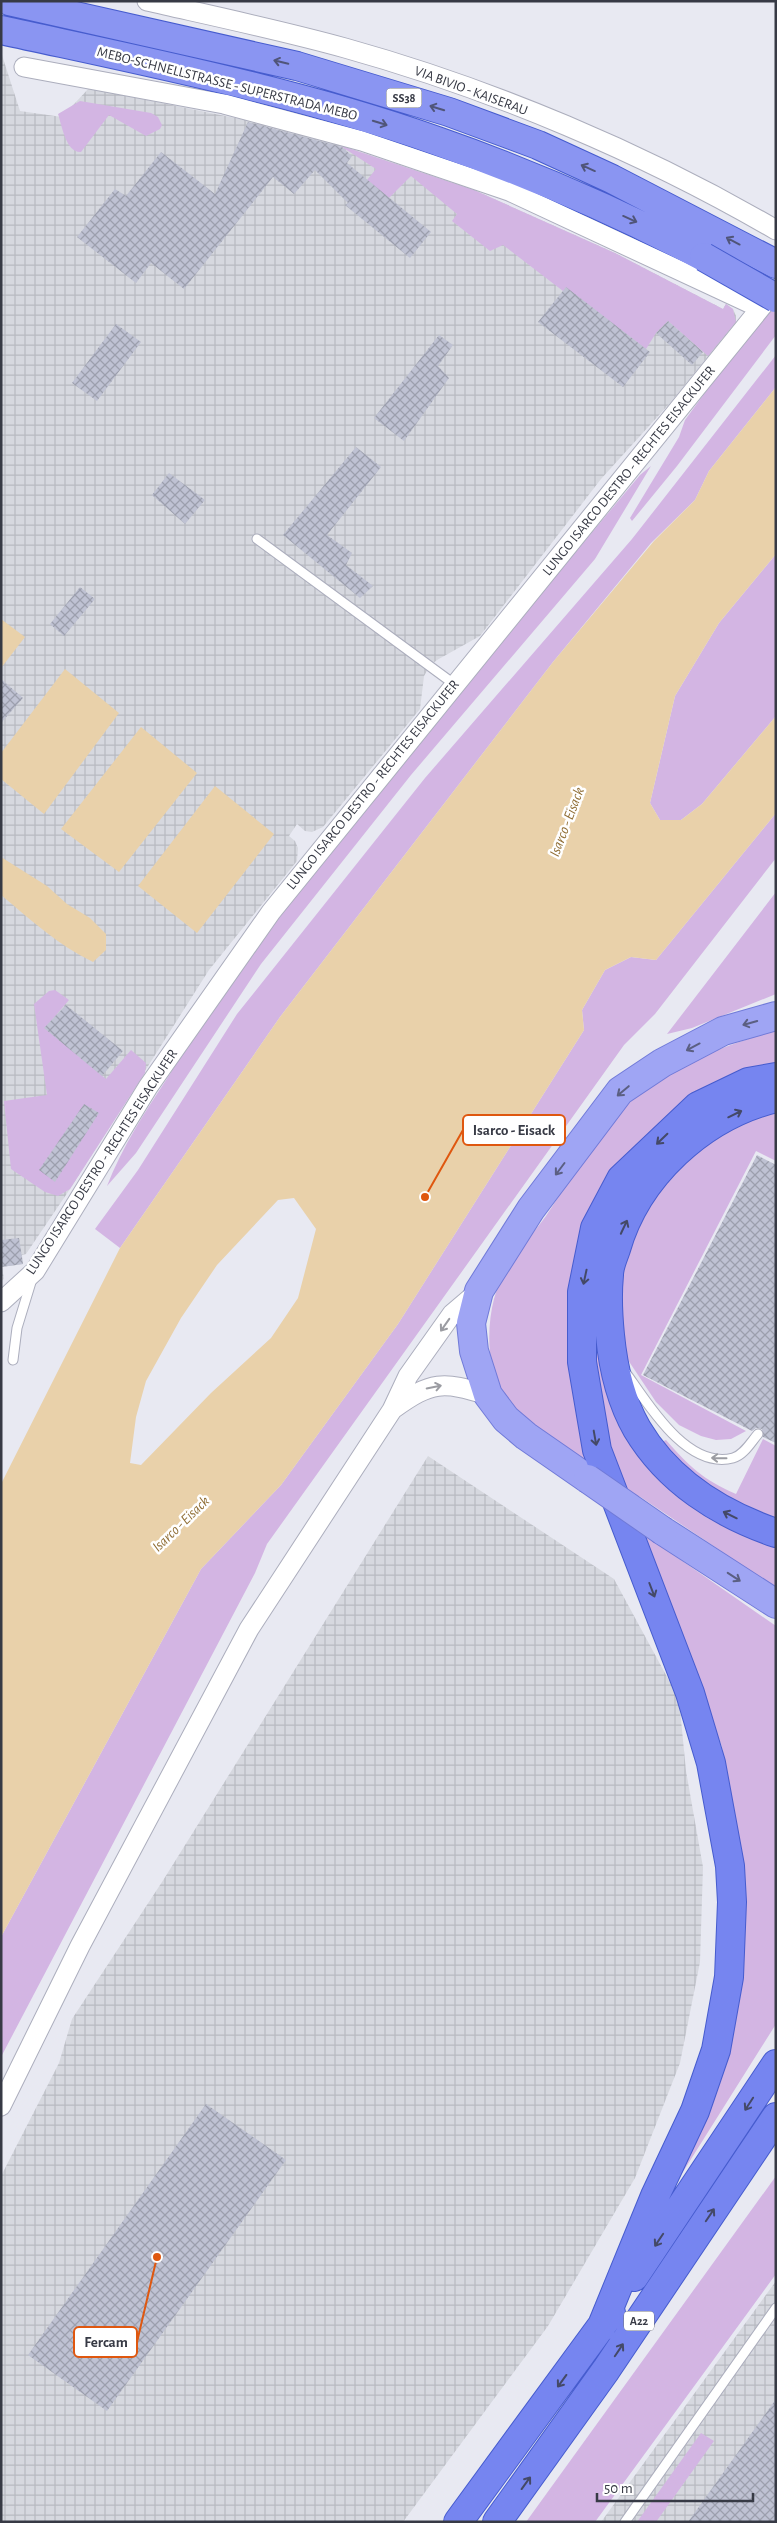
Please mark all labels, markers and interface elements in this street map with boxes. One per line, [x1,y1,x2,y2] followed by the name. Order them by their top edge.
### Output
[95,45,359,123] street label: MEBO-SCHNELLSTRASSE - SUPERSTRADA MEBO
[274,57,290,66] one-way arrow
[412,64,530,118] street label: VIA BIVIO - KAISERAU
[386,89,422,108] road number: SS38
[429,103,445,113] one-way arrow
[372,119,388,128] one-way arrow
[581,163,596,172] one-way arrow
[622,215,637,224] one-way arrow
[726,236,741,245] one-way arrow
[540,363,718,579] street label: LUNGO ISARCO DESTRO - RECHTES EISACKUFER
[284,677,462,893] street label: LUNGO ISARCO DESTRO - RECHTES EISACKUFER
[547,785,587,859] water label: Isarco - Eisack
[742,1019,758,1029] one-way arrow
[686,1043,701,1052] one-way arrow
[24,1047,180,1277] street label: LUNGO ISARCO DESTRO - RECHTES EISACKUFER
[616,1085,629,1096] one-way arrow
[727,1108,742,1118] one-way arrow
[463,1115,565,1145] callout: Isarco - Eisack
[473,1123,556,1138] text: Isarco - Eisack
[656,1133,669,1145] one-way arrow
[555,1162,565,1176] one-way arrow
[620,1220,629,1235] one-way arrow
[580,1268,590,1284] one-way arrow
[439,1318,450,1331] one-way arrow
[426,1382,442,1392] one-way arrow
[591,1429,601,1445] one-way arrow
[712,1453,728,1463] one-way arrow
[150,1493,212,1555] water label: Isarco - Eisack
[723,1510,738,1520] one-way arrow
[726,1572,740,1582] one-way arrow
[647,1582,657,1597] one-way arrow
[744,2097,754,2111] one-way arrow
[705,2208,715,2222] one-way arrow
[654,2233,664,2247] one-way arrow
[624,2312,654,2330] road number: A22
[74,2327,137,2357] callout: Fercam
[84,2335,128,2350] text: Fercam
[614,2343,625,2357] one-way arrow
[556,2374,567,2387] one-way arrow
[597,2470,753,2502] scale bar
[521,2476,531,2490] one-way arrow
[604,2481,633,2496] text: 50 m

